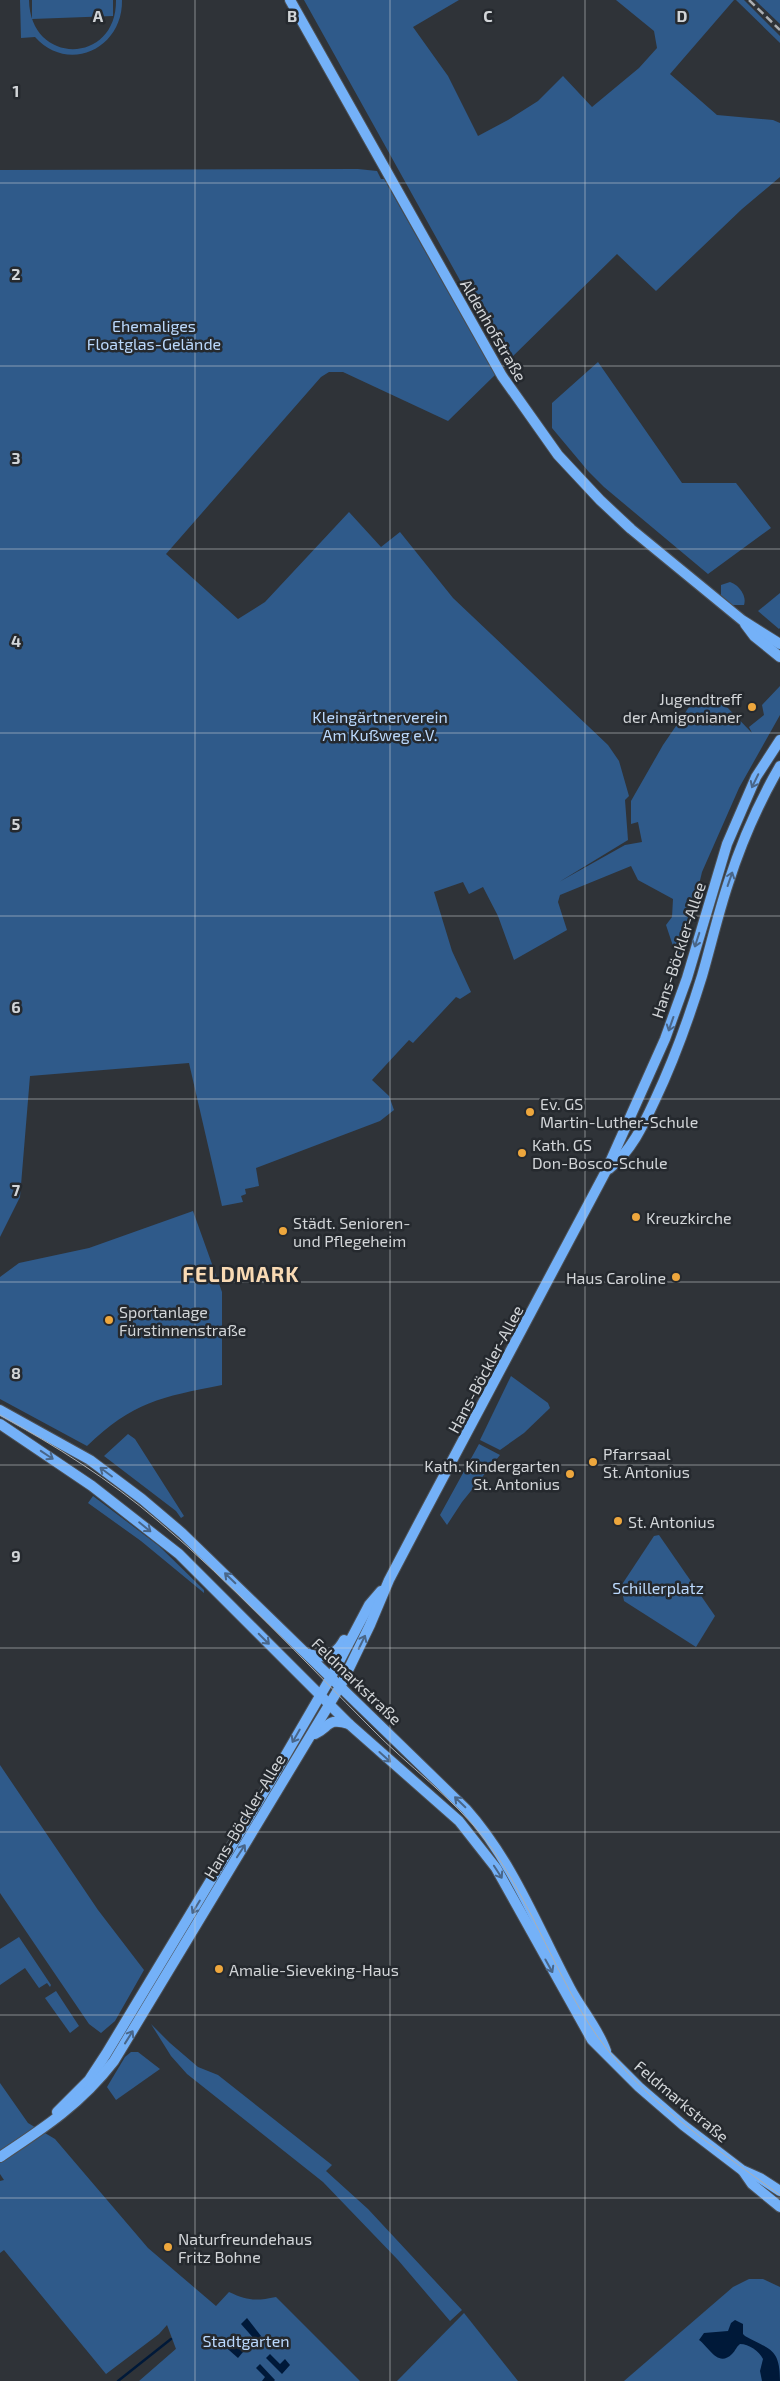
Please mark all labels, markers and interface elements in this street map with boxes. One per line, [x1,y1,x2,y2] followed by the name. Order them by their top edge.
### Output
[93,6,104,25] text: A
[287,6,297,25] text: B
[483,6,493,25] text: C
[677,6,688,25] text: D
[13,81,19,100] text: 1
[11,264,21,283] text: 2
[457,275,531,385] street label: Aldenhofstraße
[87,316,221,353] park label: Ehemaliges Floatglas-Gelände
[11,448,21,467] text: 3
[11,631,21,650] text: 4
[623,689,743,726] place label: Jugendtreff der Amigonianer
[746,701,758,713] marker: Jugendtreff der Amigonianer
[312,707,448,744] park label: Kleingärtnerverein Am Kußweg e.V.
[750,773,759,788] one-way arrow
[12,814,21,833] text: 5
[726,871,735,887] one-way arrow
[647,880,709,1020] street label: Hans-Böckler-Allee
[692,932,702,948] one-way arrow
[11,997,21,1016] text: 6
[666,1015,675,1031] one-way arrow
[540,1094,698,1131] place label: Ev. GS Martin-Luther-Schule
[524,1106,536,1118] marker: Ev. GS Martin-Luther-Schule
[532,1135,668,1172] place label: Kath. GS Don-Bosco-Schule
[516,1147,528,1159] marker: Kath. GS Don-Bosco-Schule
[12,1180,21,1199] text: 7
[646,1208,732,1227] place label: Kreuzkirche
[630,1211,642,1223] marker: Kreuzkirche
[293,1213,410,1250] place label: Städt. Senioren- und Pflegeheim
[277,1225,289,1237] marker: Städt. Senioren- und Pflegeheim
[182,1261,300,1286] district label: FELDMARK
[566,1268,666,1287] place label: Haus Caroline
[670,1271,682,1283] marker: Haus Caroline
[119,1302,246,1339] place label: Sportanlage Fürstinnenstraße
[443,1302,527,1436] street label: Hans-Böckler-Allee
[103,1314,115,1326] marker: Sportanlage Fürstinnenstraße
[11,1363,21,1382] text: 8
[603,1444,690,1481] place label: Pfarrsaal St. Antonius
[39,1450,53,1460] one-way arrow
[424,1456,560,1493] place label: Kath. Kindergarten St. Antonius
[587,1456,599,1468] marker: Pfarrsaal St. Antonius
[100,1467,113,1478] one-way arrow
[564,1468,576,1480] marker: Kath. Kindergarten St. Antonius
[628,1512,715,1531] place label: St. Antonius
[612,1515,624,1527] marker: St. Antonius
[138,1521,151,1532] one-way arrow
[11,1546,21,1565] text: 9
[223,1572,236,1584] one-way arrow
[612,1578,704,1597] park label: Schillerplatz
[258,1633,270,1645] one-way arrow
[308,1634,406,1728] street label: Feldmarkstraße
[358,1635,368,1650] one-way arrow
[291,1729,301,1744] one-way arrow
[199,1750,289,1882] street label: Hans-Böckler-Allee
[378,1751,391,1763] one-way arrow
[453,1796,466,1808] one-way arrow
[236,1845,246,1859] one-way arrow
[493,1865,503,1879] one-way arrow
[191,1899,201,1913] one-way arrow
[544,1958,554,1973] one-way arrow
[229,1960,399,1979] place label: Amalie-Sieveking-Haus
[213,1963,225,1975] marker: Amalie-Sieveking-Haus
[124,2031,134,2045] one-way arrow
[631,2056,733,2146] street label: Feldmarkstraße
[178,2229,312,2266] place label: Naturfreundehaus Fritz Bohne
[162,2241,174,2253] marker: Naturfreundehaus Fritz Bohne
[202,2331,290,2350] park label: Stadtgarten

